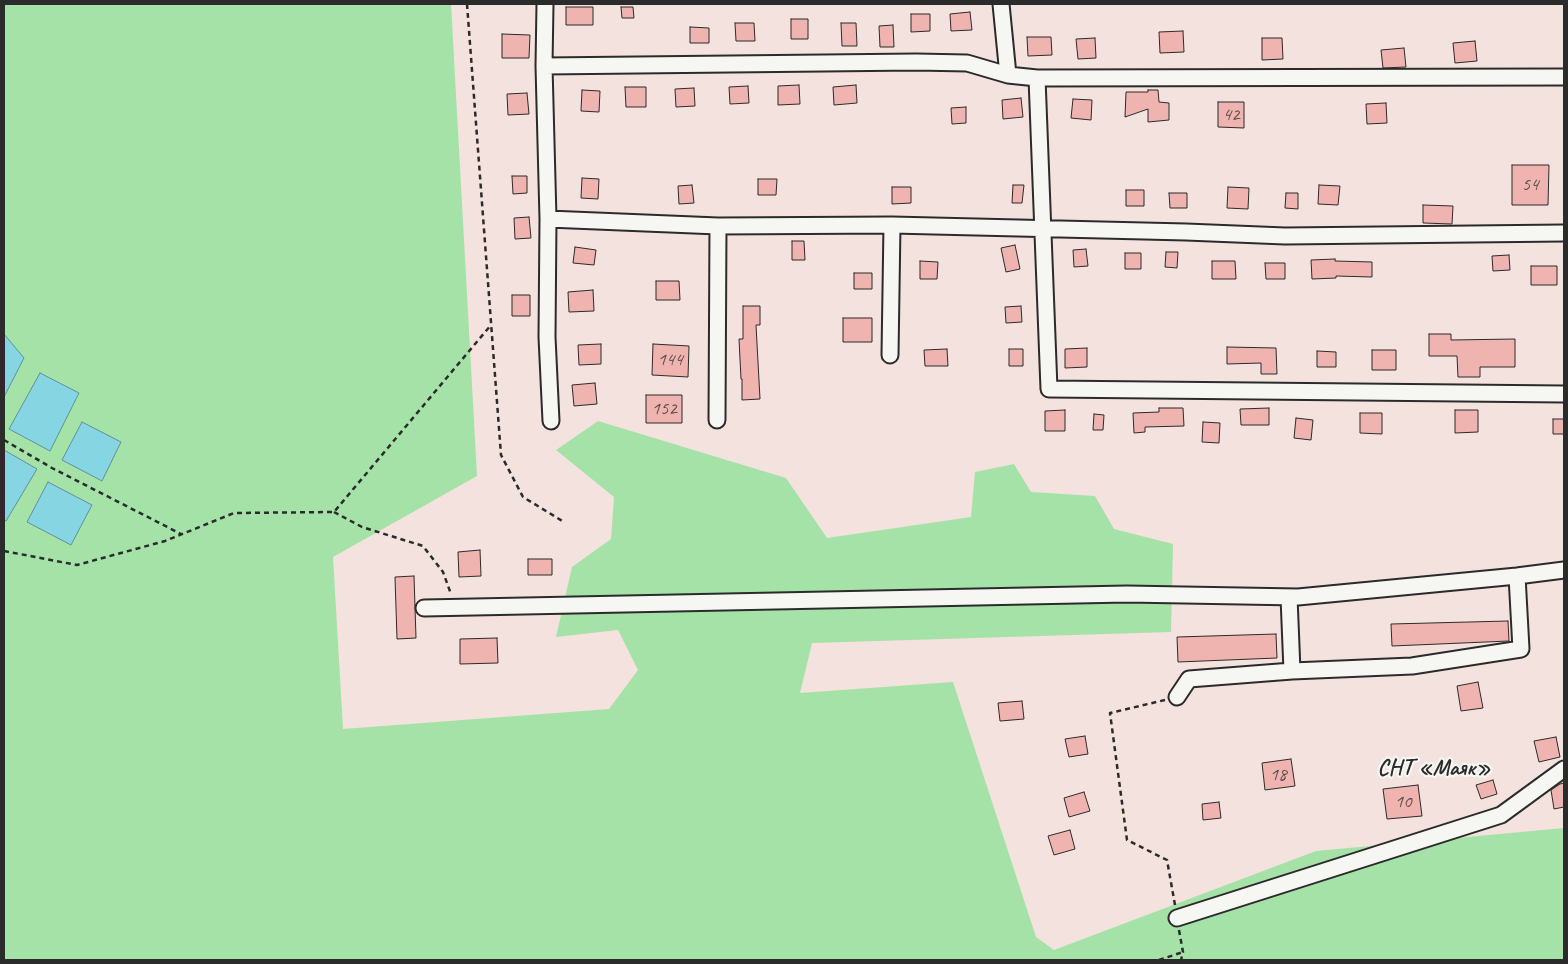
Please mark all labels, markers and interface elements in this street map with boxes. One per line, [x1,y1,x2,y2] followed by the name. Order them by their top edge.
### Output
[1222,104,1240,126] house number: 42
[1521,174,1539,196] house number: 54
[657,349,683,371] house number: 144
[651,398,677,420] house number: 152
[1377,756,1491,782] district label: СНТ «Маяк»
[1269,764,1287,786] house number: 18
[1394,791,1412,813] house number: 10

